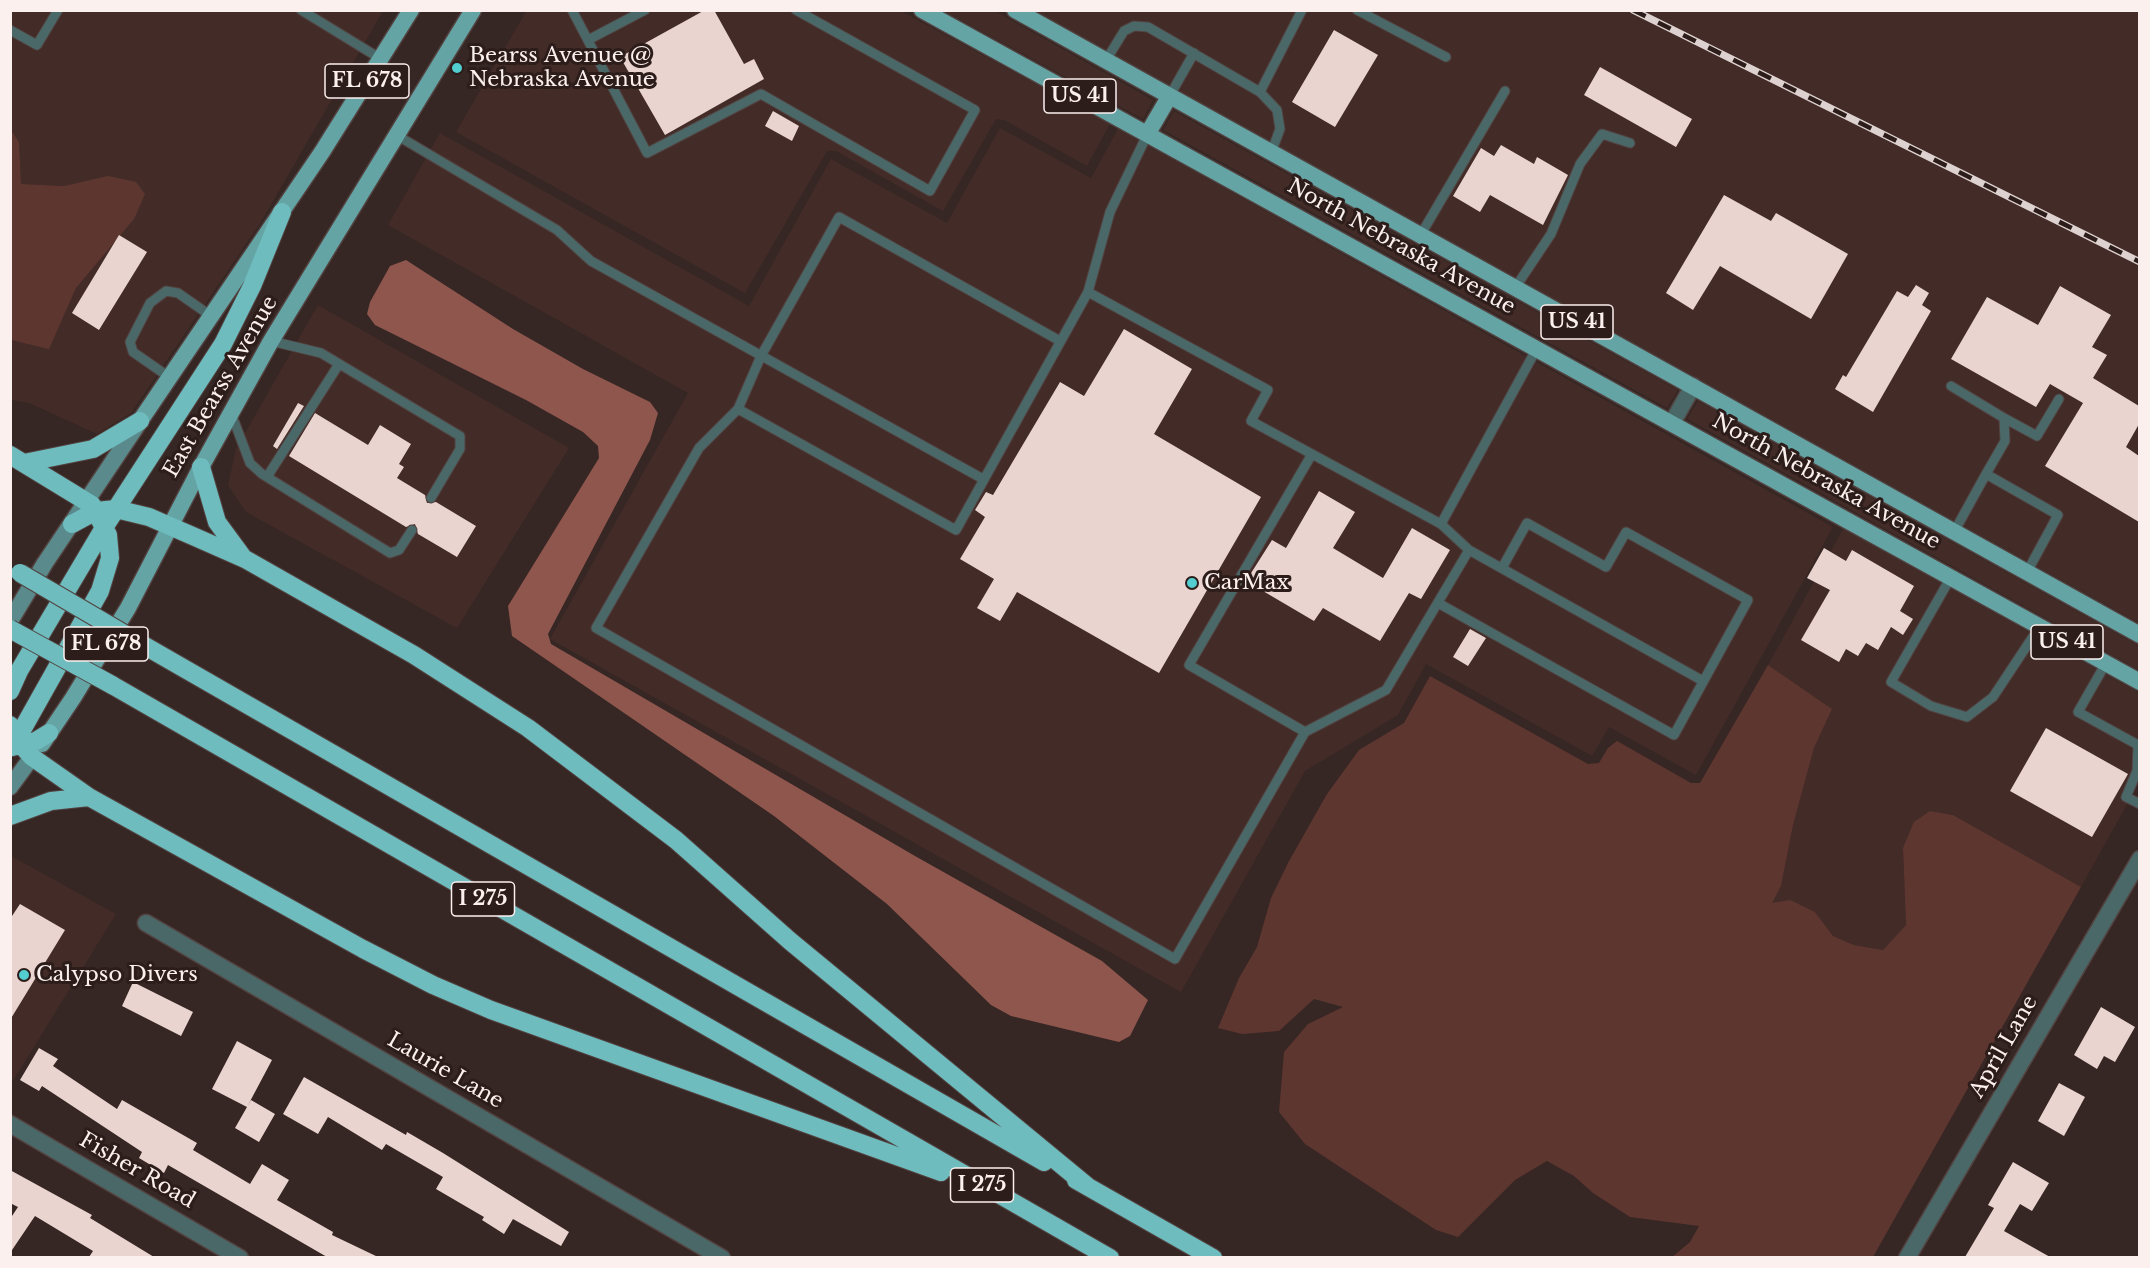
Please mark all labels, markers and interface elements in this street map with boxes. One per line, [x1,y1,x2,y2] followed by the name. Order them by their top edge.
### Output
[469,43,655,93] place label: Bearss Avenue @ Nebraska Avenue
[450,61,464,75] marker: Bearss Avenue @ Nebraska Avenue
[325,64,409,98] road number: FL 678
[1044,79,1116,113] road number: US 41
[1283,174,1519,320] street label: North Nebraska Avenue
[159,292,283,482] street label: East Bearss Avenue
[1541,305,1613,339] road number: US 41
[1708,409,1944,555] street label: North Nebraska Avenue
[1204,570,1289,596] place label: CarMax
[1185,576,1199,590] marker: CarMax
[2031,625,2103,659] road number: US 41
[64,627,148,661] road number: FL 678
[452,882,514,916] road number: I 275
[36,962,198,988] place label: Calypso Divers
[17,968,31,982] marker: Calypso Divers
[1965,991,2043,1103] street label: April Lane
[383,1028,507,1114] street label: Laurie Lane
[75,1128,199,1214] street label: Fisher Road
[950,1168,1014,1202] road number: I 275

